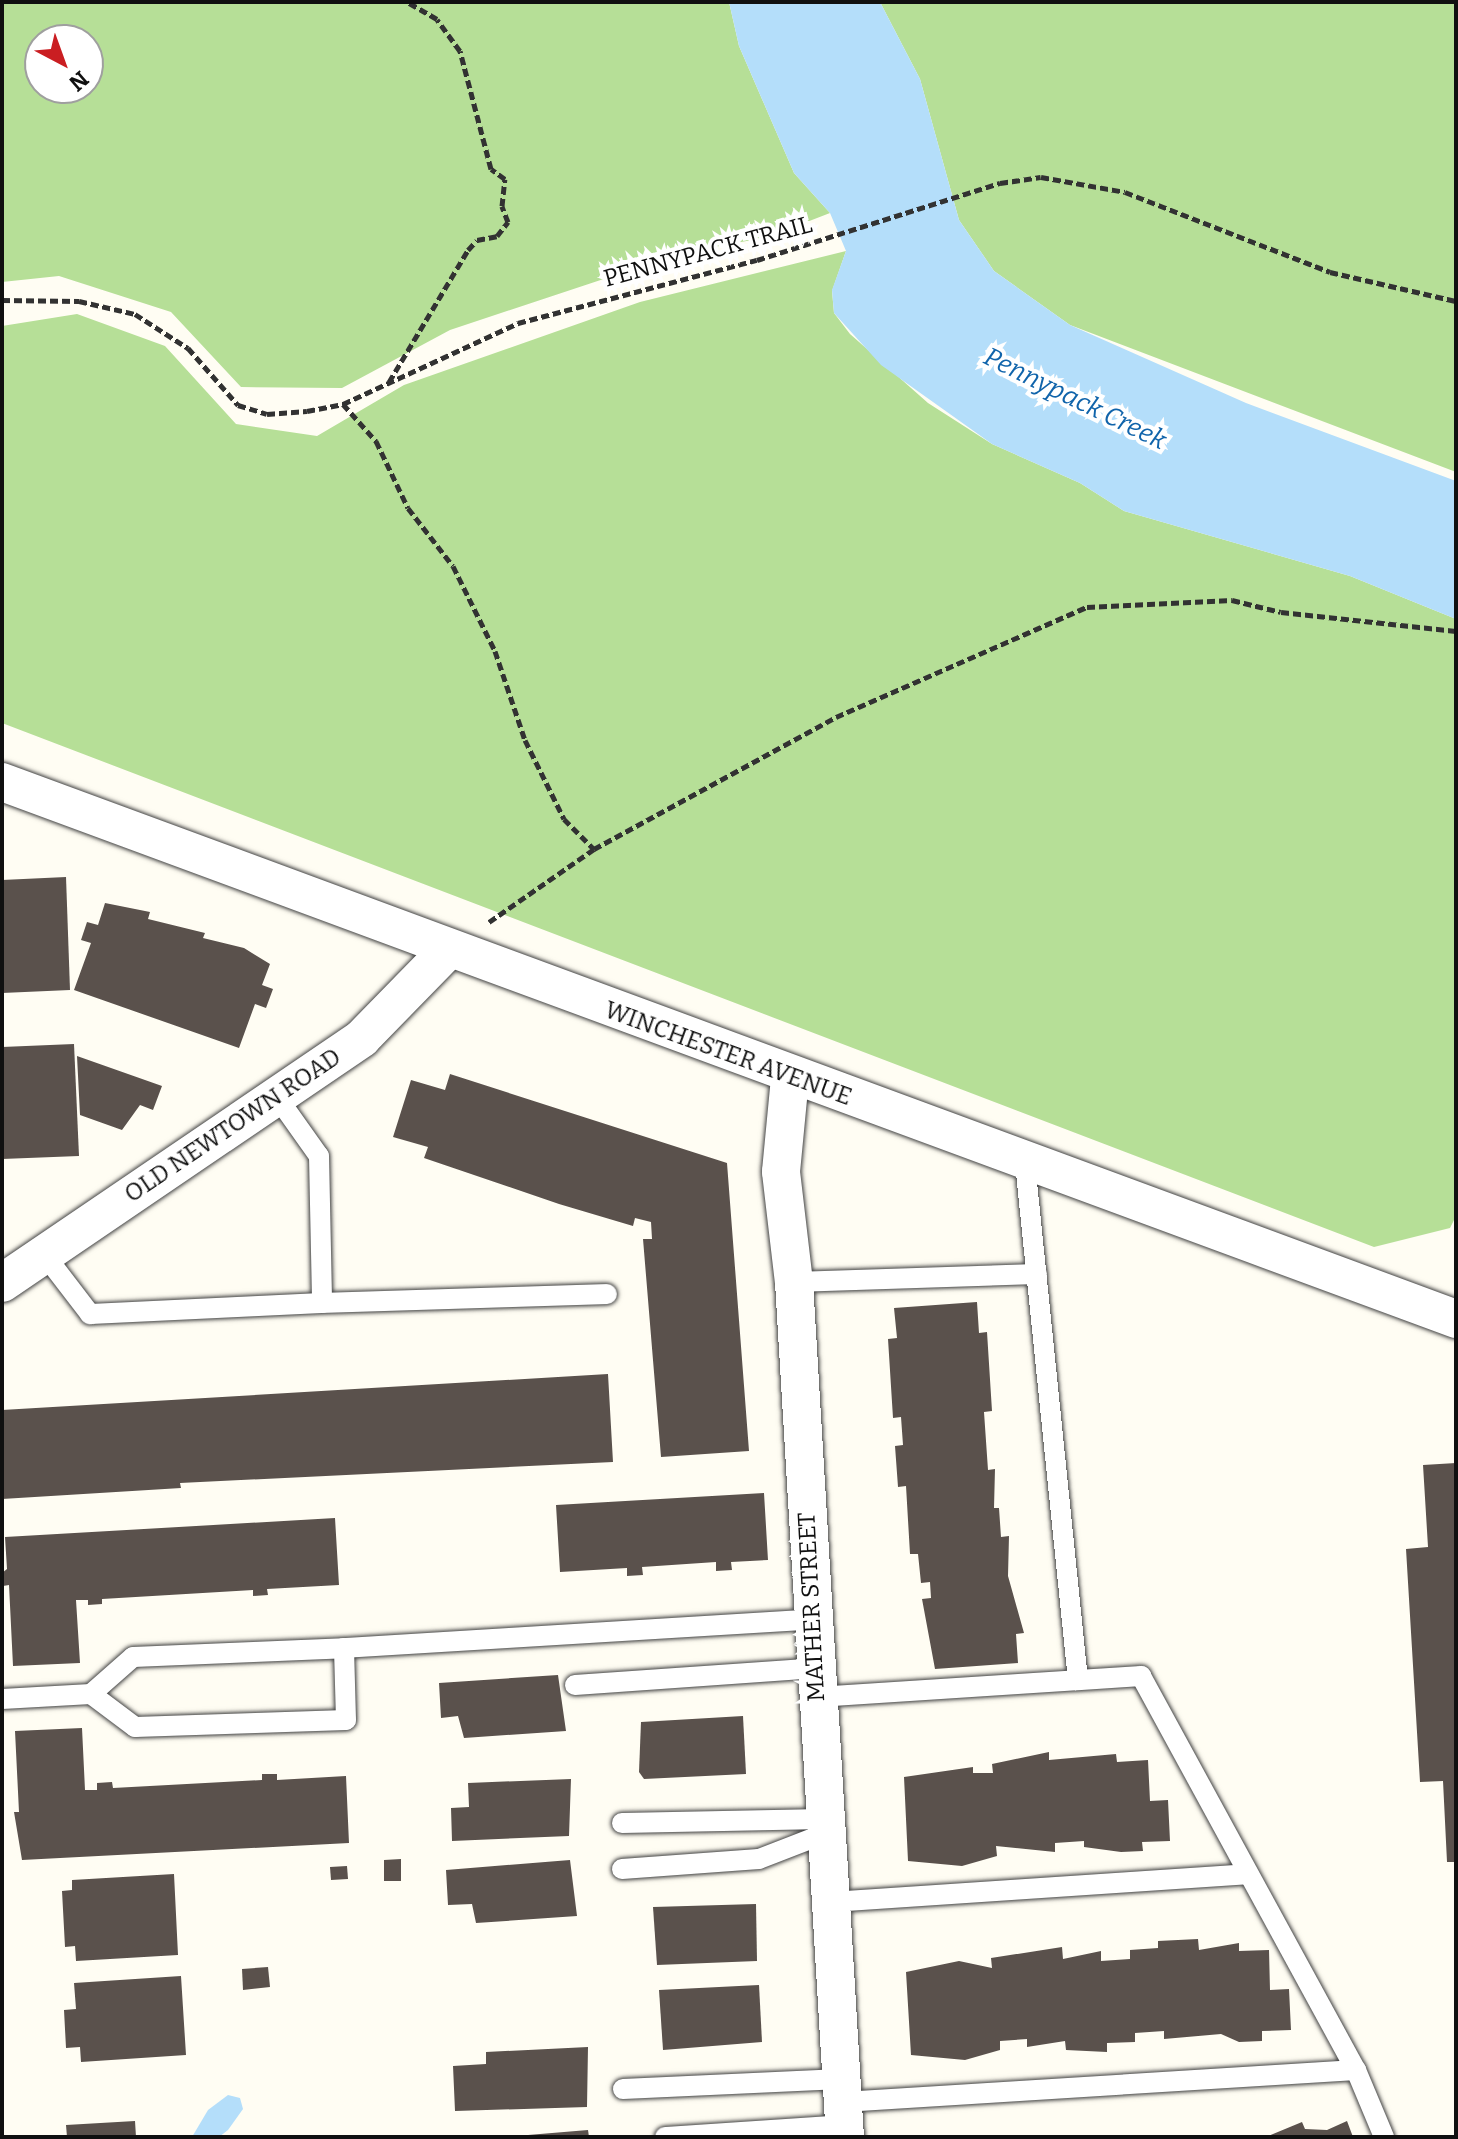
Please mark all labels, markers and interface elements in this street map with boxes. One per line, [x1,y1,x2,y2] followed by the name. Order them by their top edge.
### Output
[24,24,104,104] north arrow
[64,65,94,97] text: N
[601,210,815,294] street label: PENNYPACK TRAIL
[979,341,1171,457] water label: Pennypack Creek
[601,996,855,1112] street label: WINCHESTER AVENUE
[119,1043,347,1209] street label: OLD NEWTOWN ROAD
[793,1512,831,1702] street label: MATHER STREET

